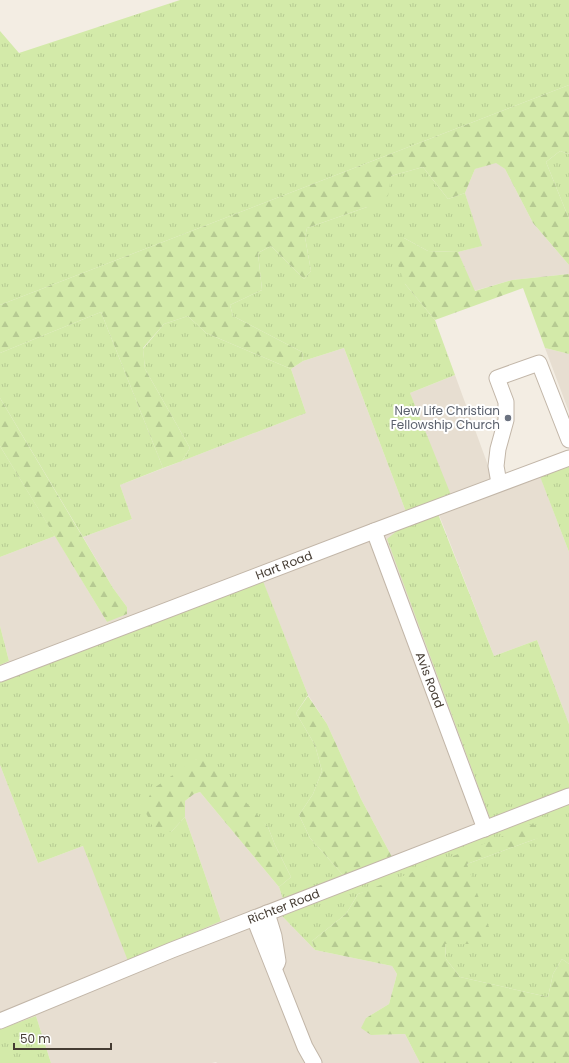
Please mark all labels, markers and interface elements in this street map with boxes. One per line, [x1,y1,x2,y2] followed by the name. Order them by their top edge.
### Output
[391,402,500,433] place label: New Life Christian Fellowship Church
[503,413,513,423] marker: New Life Christian Fellowship Church
[253,546,315,584] street label: Hart Road
[412,649,448,710] street label: Avis Road
[245,884,322,928] street label: Richter Road
[14,1025,111,1051] scale bar
[20,1030,51,1047] text: 50 m

